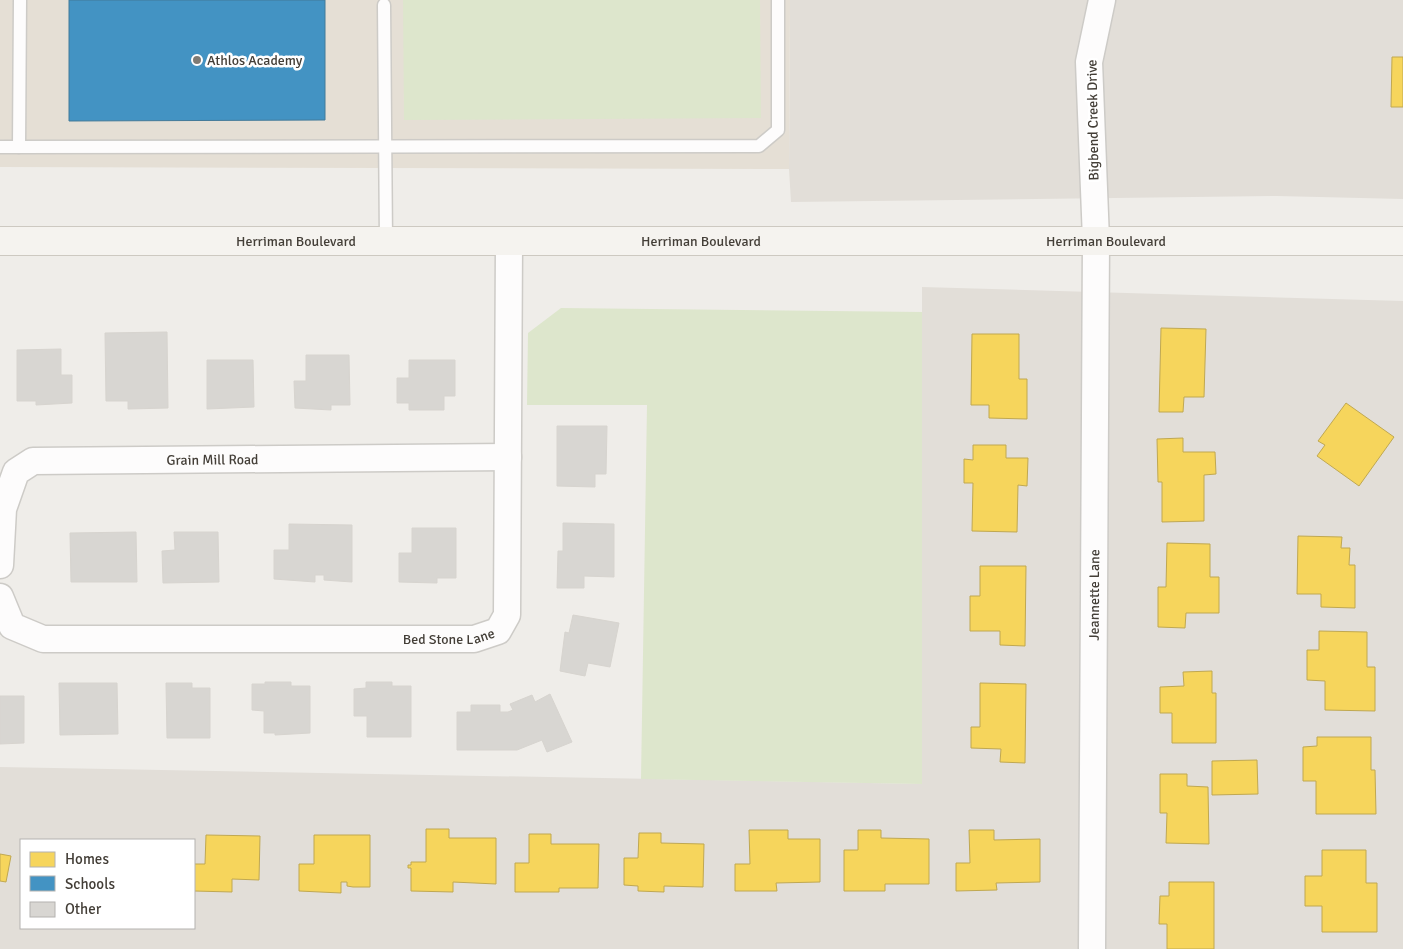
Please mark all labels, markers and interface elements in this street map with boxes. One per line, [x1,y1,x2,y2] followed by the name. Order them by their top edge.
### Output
[207,52,303,69] place label: Athlos Academy
[191,54,203,66] marker: Athlos Academy
[1083,59,1103,181] street label: Bigbend Creek Drive
[236,233,356,250] street label: Herriman Boulevard
[641,233,761,250] street label: Herriman Boulevard
[1046,233,1166,250] street label: Herriman Boulevard
[166,451,259,468] street label: Grain Mill Road
[1085,549,1103,641] street label: Jeannette Lane
[403,624,497,648] street label: Bed Stone Lane
[20,839,195,929] legend
[65,850,109,868] text: Homes
[65,875,116,893] text: Schools
[65,900,102,918] text: Other

